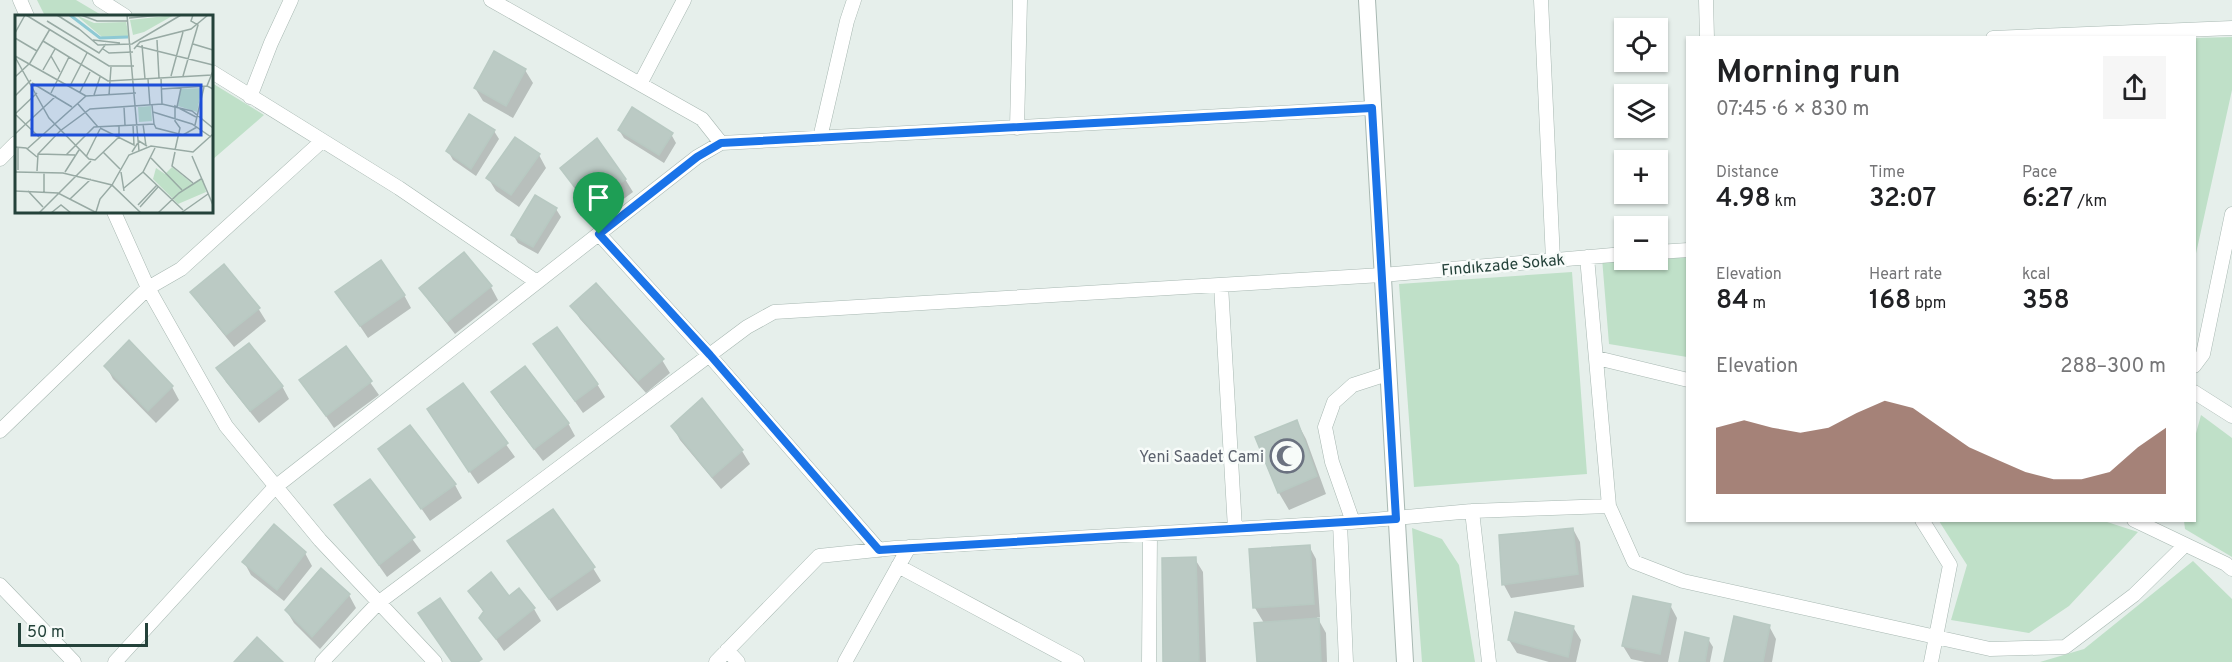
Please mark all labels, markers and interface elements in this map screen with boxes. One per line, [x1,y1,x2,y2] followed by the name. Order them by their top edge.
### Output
[15,15,213,213] inset map
[1614,18,1668,270] map controls
[1614,18,1668,72] button: locate
[1716,53,1901,95] text: Morning run
[2103,56,2166,119] button: share
[1614,84,1668,138] button: layers
[1716,97,1869,123] text: 07:45 · 6 × 830 m
[1614,150,1668,204] button: +
[1716,163,1779,183] text: Distance
[1869,163,1905,183] text: Time
[2022,163,2057,183] text: Pace
[573,172,624,234] pin
[582,181,615,214] icon: arrive
[1716,183,1771,216] text: 4.98
[1869,183,1936,216] text: 32:07
[2022,183,2073,216] text: 6:27
[1771,192,1797,212] text: km
[2073,192,2107,212] text: /km
[1614,216,1668,270] button: −
[1440,251,1566,281] street label: Fındıkzade Sokak
[1716,265,1782,285] text: Elevation
[1869,265,1942,285] text: Heart rate
[2022,265,2050,285] text: kcal
[1716,285,1749,318] text: 84
[1869,285,1911,318] text: 168
[2022,285,2070,318] text: 358
[1749,294,1766,314] text: m
[1911,294,1946,314] text: bpm
[1716,354,1798,380] text: Elevation
[2060,354,2166,380] text: 288–300 m
[1269,438,1305,474] mosque icon: Yeni Saadet Cami
[1139,448,1264,468] place label: Yeni Saadet Cami
[18,620,148,648] scale bar
[27,623,65,643] text: 50 m

